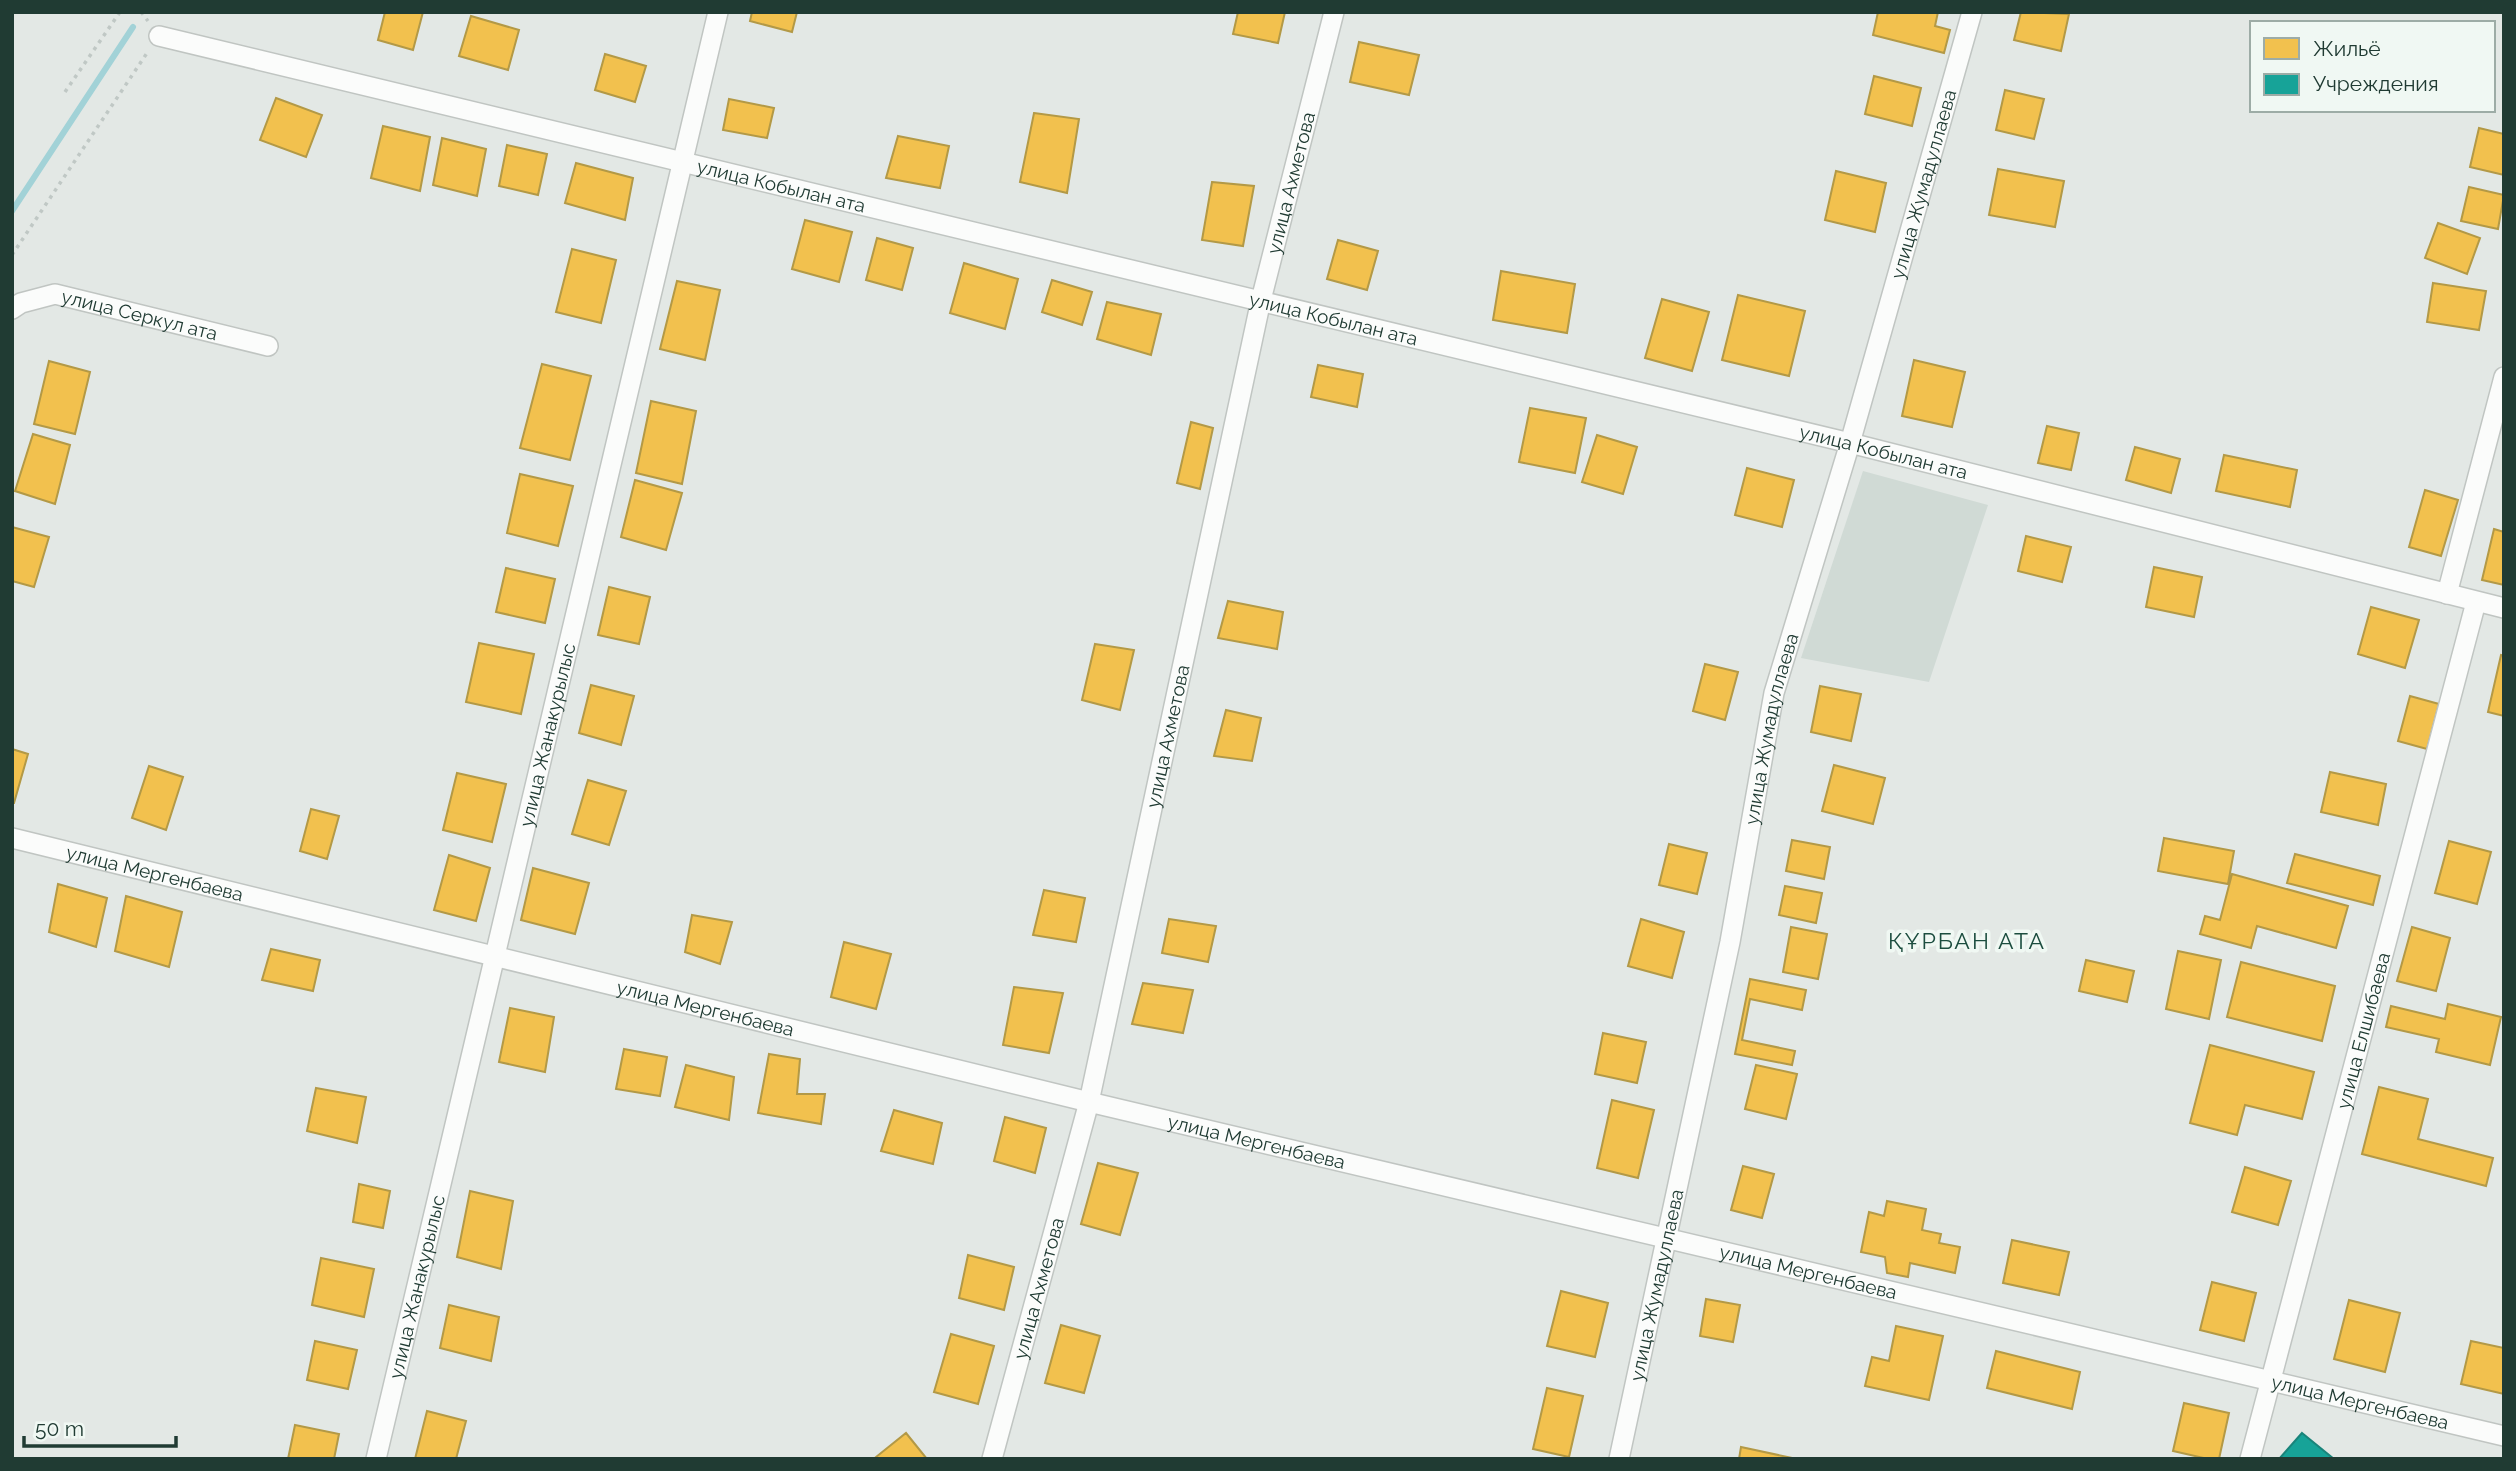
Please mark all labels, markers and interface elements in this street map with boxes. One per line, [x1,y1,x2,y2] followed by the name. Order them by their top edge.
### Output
[2250,21,2495,112] legend
[2313,36,2381,61] text: Жильё
[2313,71,2439,96] text: Учреждения
[1886,87,1961,281] street label: улица Жумадуллаева
[1262,109,1319,256] street label: улица Ахметова
[695,155,868,217] street label: улица Кобылан ата
[59,285,220,344] street label: улица Серкул ата
[1247,288,1420,350] street label: улица Кобылан ата
[1797,420,1970,483] street label: улица Кобылан ата
[1740,630,1803,826] street label: улица Жумадуллаева
[515,641,579,829] street label: улица Жанакурылыс
[1141,663,1193,810] street label: улица Ахметова
[64,841,246,905] street label: улица Мергенбаева
[1888,927,2046,954] district label: ҚҰРБАН АТА
[2332,950,2394,1111] street label: улица Елшибаева
[615,976,796,1040] street label: улица Мергенбаева
[1166,1110,1347,1173] street label: улица Мергенбаева
[1625,1187,1688,1383] street label: улица Жумадуллаева
[384,1193,449,1381] street label: улица Жанакурылыс
[1009,1215,1068,1361] street label: улица Ахметова
[1717,1240,1899,1303] street label: улица Мергенбаева
[2269,1370,2451,1434] street label: улица Мергенбаева
[24,1404,177,1448] scale bar
[35,1416,84,1441] text: 50 m

